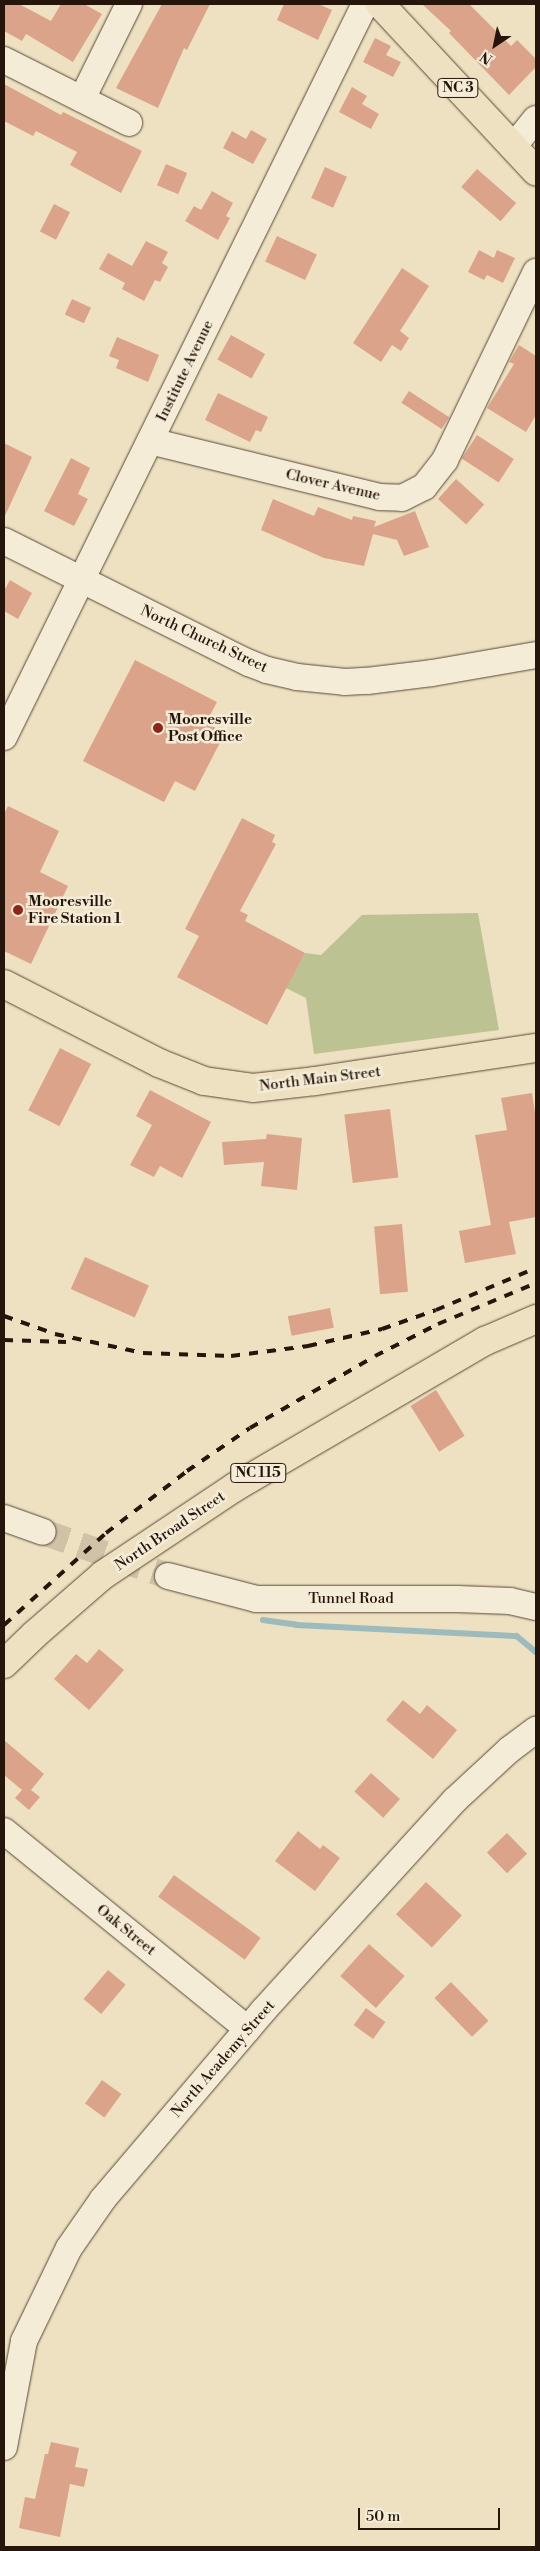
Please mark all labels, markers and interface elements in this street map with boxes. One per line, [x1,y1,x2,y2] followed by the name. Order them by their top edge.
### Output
[470,20,520,70] north arrow
[477,47,496,68] text: N
[437,76,479,100] road number: NC 3
[153,317,217,425] street label: Institute Avenue
[284,465,382,505] street label: Clover Avenue
[138,602,270,676] street label: North Church Street
[168,710,252,745] place label: Mooresville Post Office
[152,722,164,734] marker: Mooresville Post Office
[28,892,121,927] place label: Mooresville Fire Station 1
[12,904,24,916] marker: Mooresville Fire Station 1
[258,1063,382,1095] street label: North Main Street
[229,1462,287,1485] road number: NC 115
[111,1487,229,1575] street label: North Broad Street
[308,1590,394,1608] street label: Tunnel Road
[93,1901,159,1959] street label: Oak Street
[167,1997,279,2121] street label: North Academy Street
[360,2498,502,2530] scale bar
[366,2507,400,2526] text: 50 m

